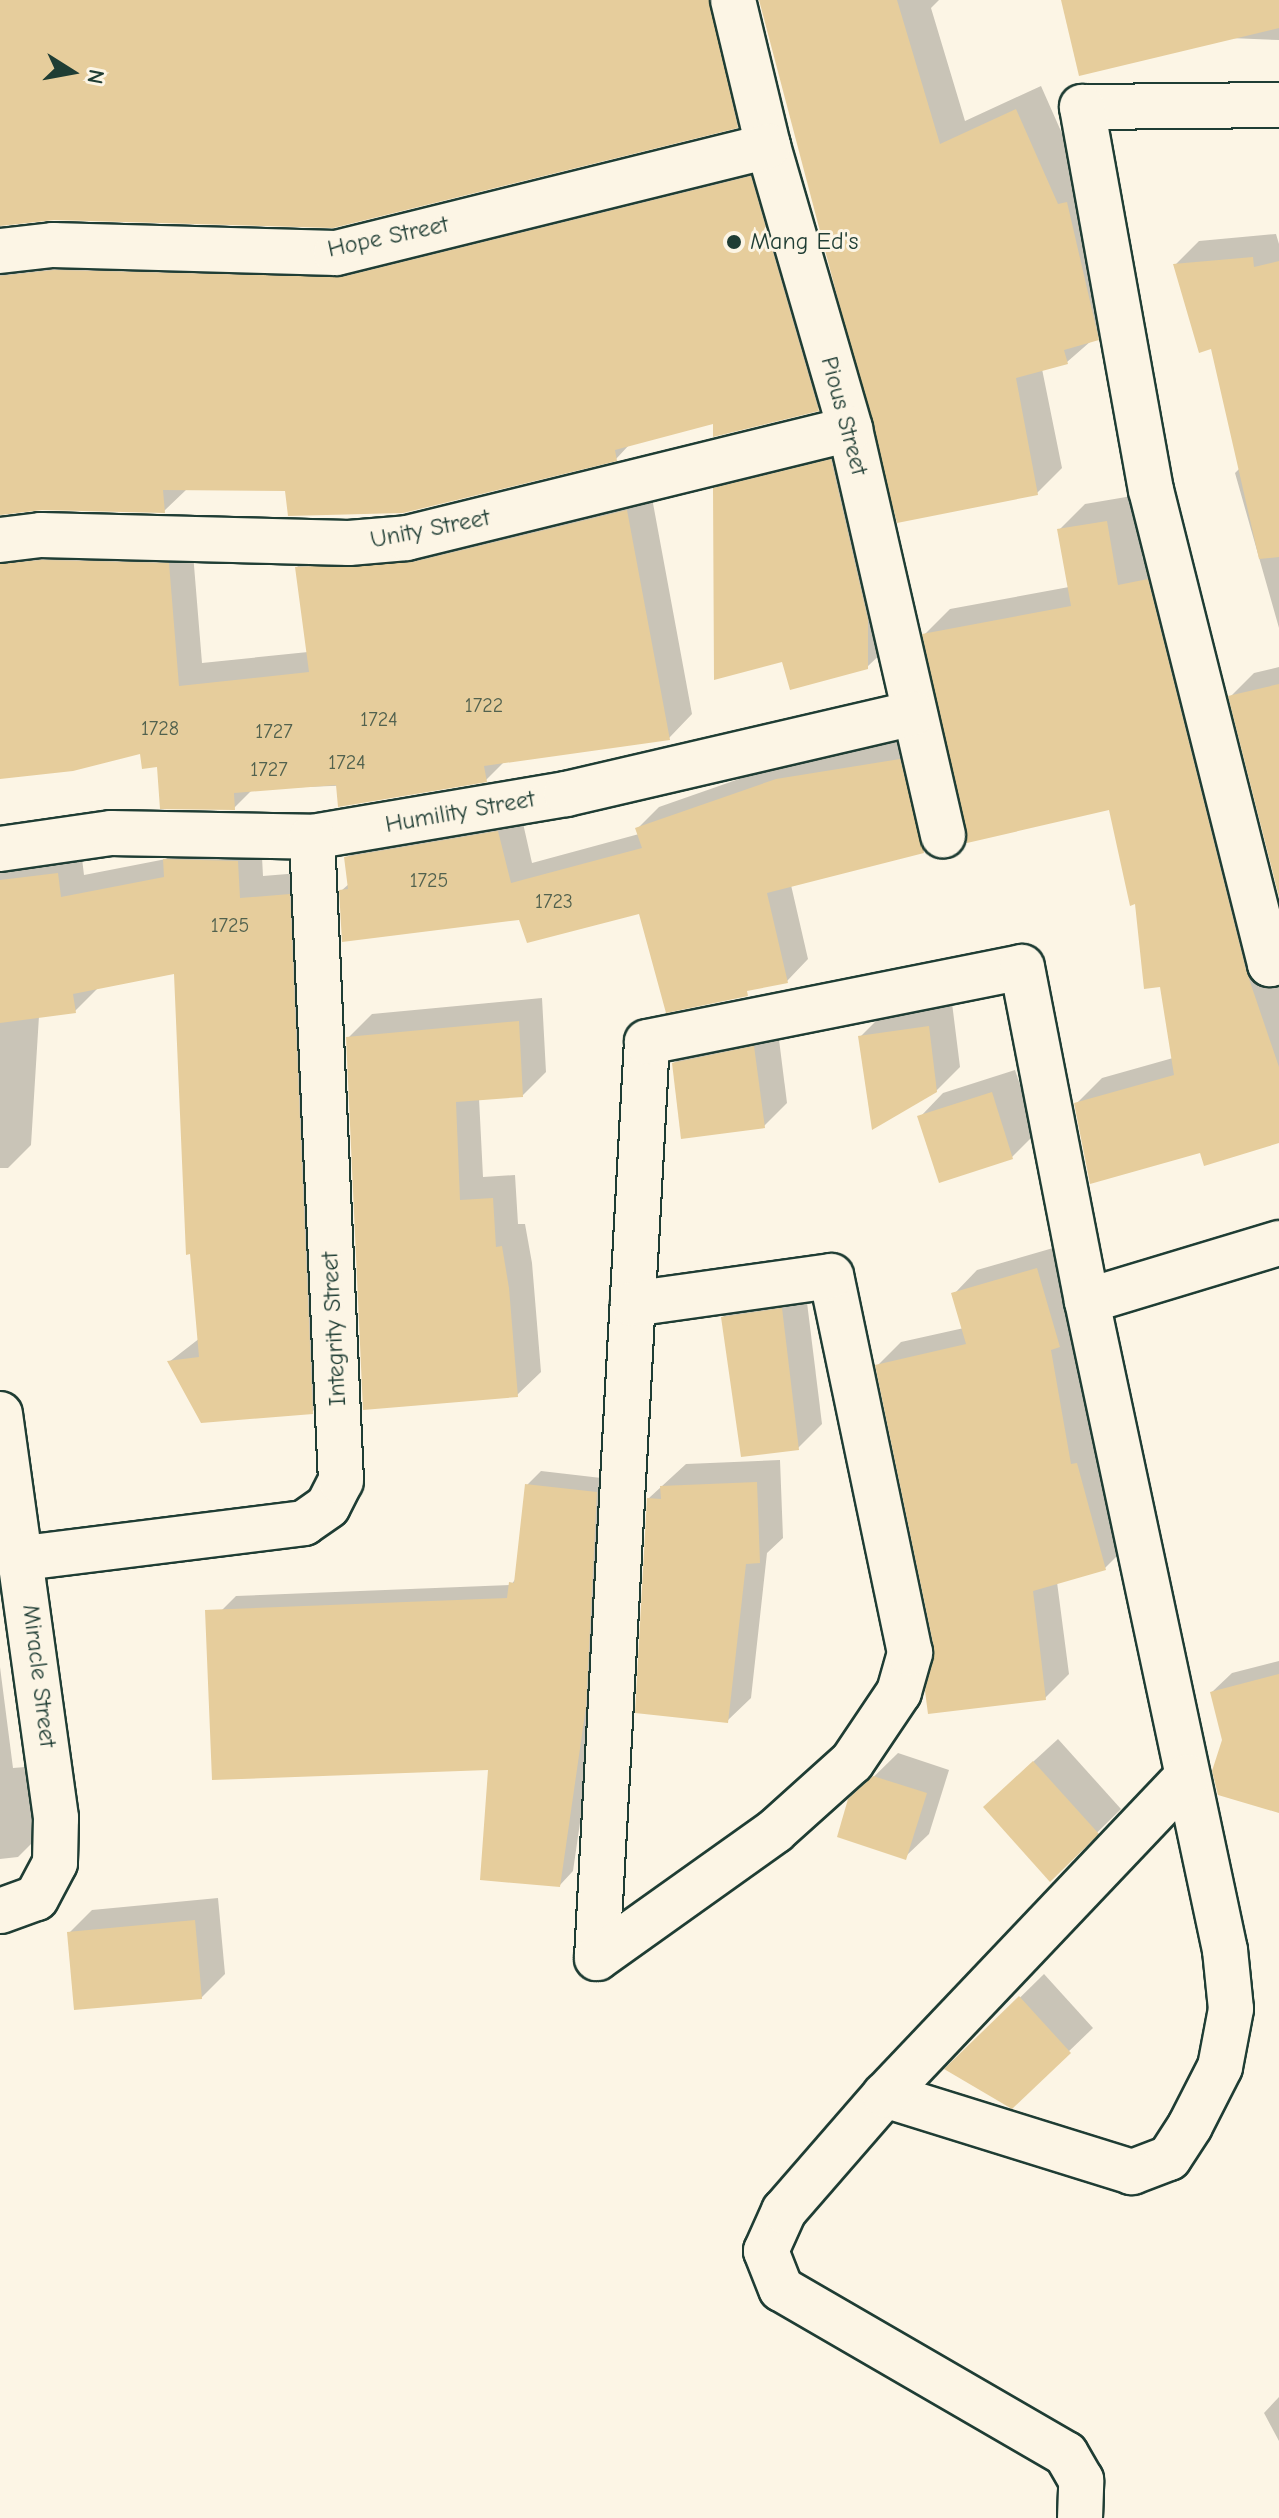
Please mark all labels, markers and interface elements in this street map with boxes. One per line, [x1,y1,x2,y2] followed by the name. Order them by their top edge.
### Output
[32,32,112,112] north arrow
[81,67,110,86] text: N
[325,210,451,264] street label: Hope Street
[750,228,858,256] place label: Mang Ed's
[725,233,743,251] marker: Mang Ed's
[814,353,874,479] street label: Pious Street
[368,503,492,555] street label: Unity Street
[465,693,503,717] house number: 1722
[360,707,398,731] house number: 1724
[141,716,179,740] house number: 1728
[255,719,293,743] house number: 1727
[328,750,366,774] house number: 1724
[250,757,288,781] house number: 1727
[383,785,537,839] street label: Humility Street
[410,868,448,892] house number: 1725
[535,889,573,913] house number: 1723
[211,913,249,937] house number: 1725
[316,1251,352,1407] street label: Integrity Street
[16,1603,62,1749] street label: Miracle Street

